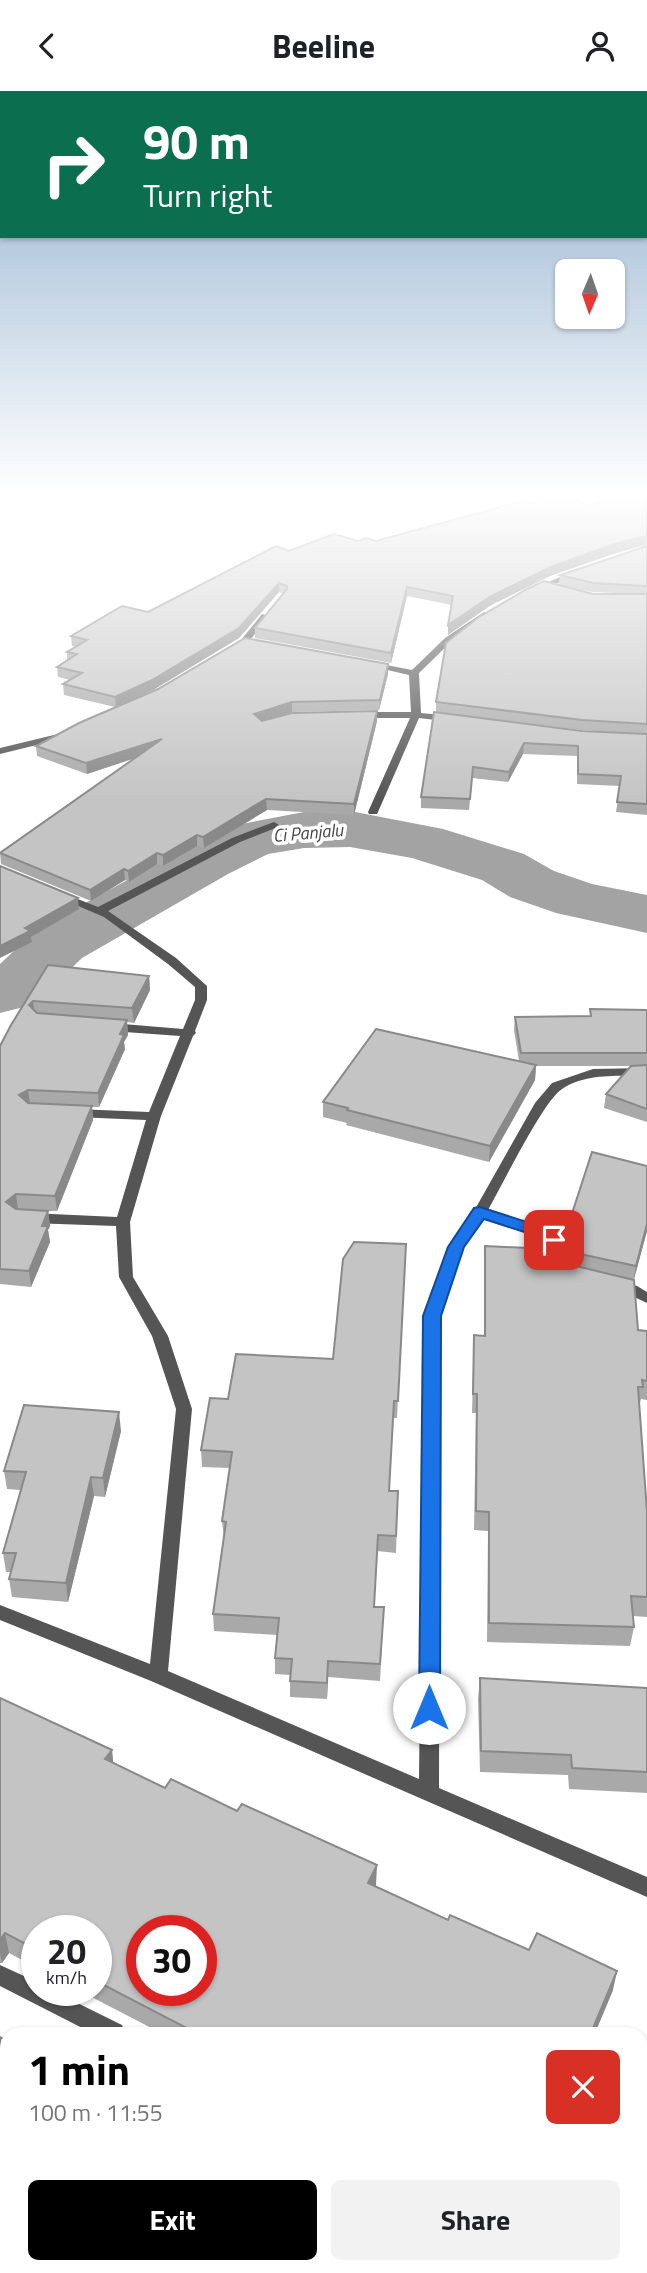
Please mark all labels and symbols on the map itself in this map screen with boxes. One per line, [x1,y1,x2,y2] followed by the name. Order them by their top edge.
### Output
[555,259,625,329] north arrow
[272,816,345,849] water label: Ci Panjalu
[524,1210,584,1270] pin
[392,1671,466,1745] position arrow
[126,1915,217,2006] speed limit sign: 30

